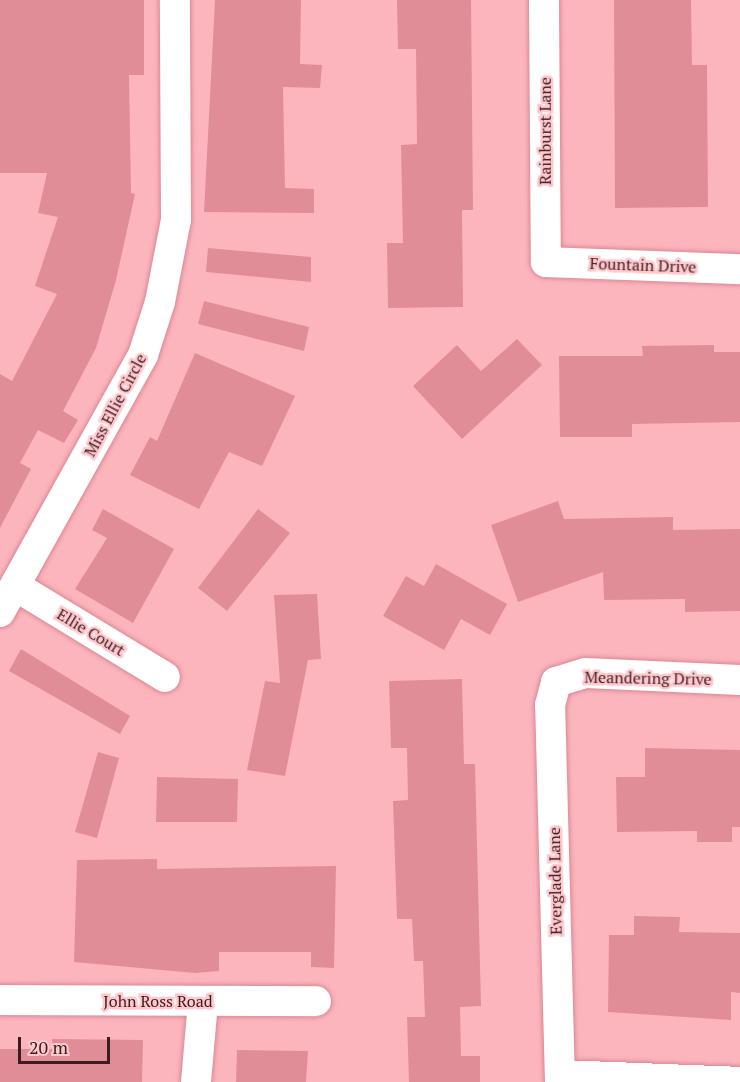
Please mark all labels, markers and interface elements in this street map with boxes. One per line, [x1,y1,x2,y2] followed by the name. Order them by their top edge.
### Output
[535,77,555,185] street label: Rainburst Lane
[589,254,697,276] street label: Fountain Drive
[80,350,150,460] street label: Miss Ellie Circle
[54,604,128,660] street label: Ellie Court
[584,667,712,689] street label: Meandering Drive
[544,827,566,935] street label: Everglade Lane
[103,991,213,1011] street label: John Ross Road
[21,1025,112,1063] scale bar
[29,1035,68,1059] text: 20 m

